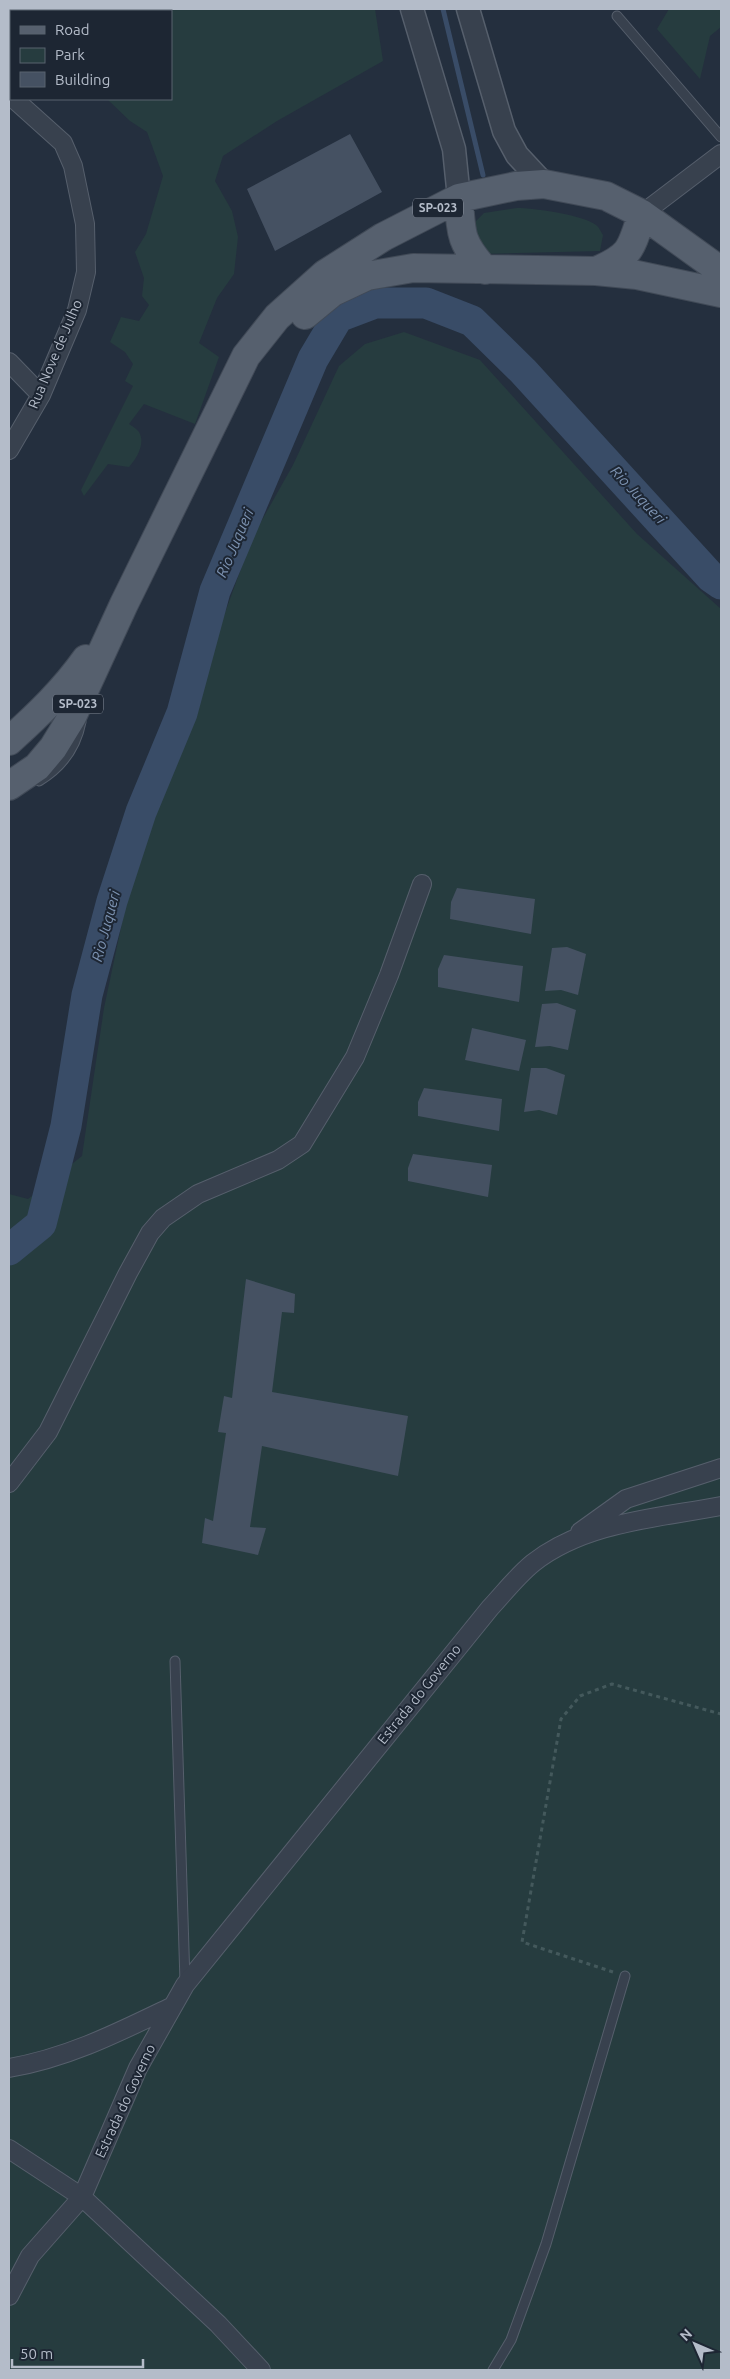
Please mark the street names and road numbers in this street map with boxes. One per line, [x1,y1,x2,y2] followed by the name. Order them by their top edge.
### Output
[413,198,463,218] road number: SP-023
[25,297,85,411] street label: Rua Nove de Julho
[53,694,103,714] road number: SP-023
[374,1641,464,1747] street label: Estrada do Governo
[92,2042,158,2160] street label: Estrada do Governo

